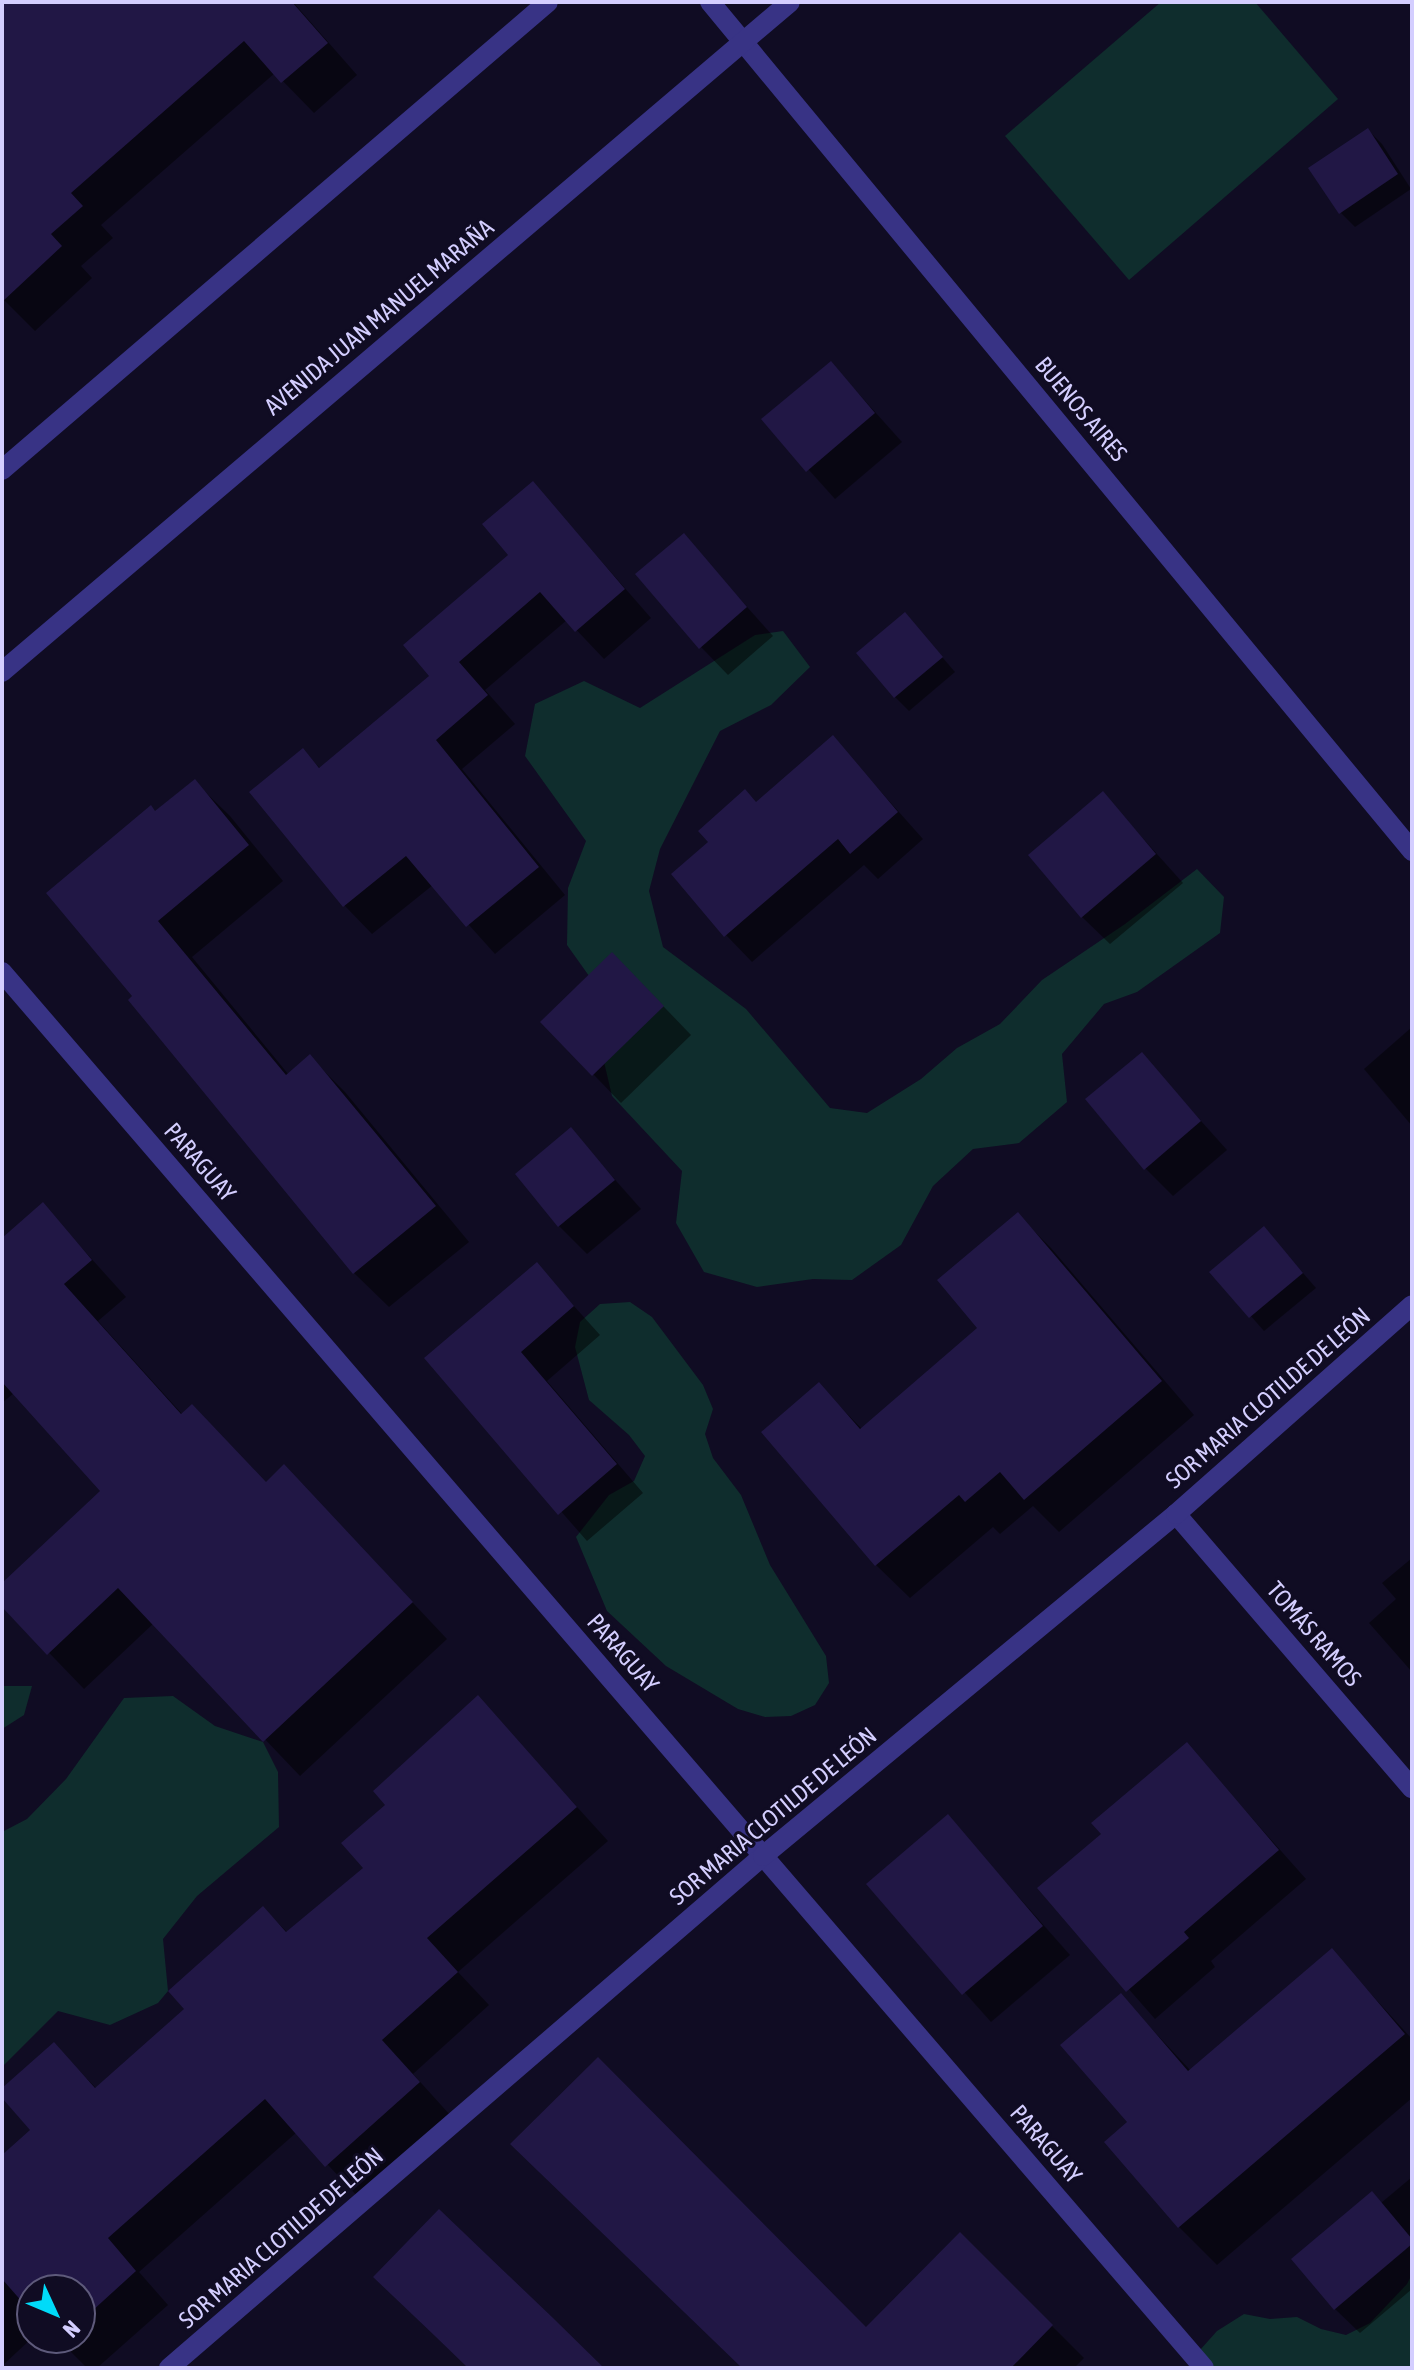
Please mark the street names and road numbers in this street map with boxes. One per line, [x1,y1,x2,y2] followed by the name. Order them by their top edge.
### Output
[259,213,499,421] street label: AVENIDA JUAN MANUEL MARAÑA
[1029,351,1133,467] street label: BUENOS AIRES
[158,1117,242,1207] street label: PARAGUAY
[1160,1301,1376,1495] street label: SOR MARIA CLOTILDE DE LEÓN
[1261,1576,1367,1692] street label: TOMÁS RAMOS
[581,1608,665,1698] street label: PARAGUAY
[664,1721,882,1911] street label: SOR MARIA CLOTILDE DE LEÓN
[1004,2099,1088,2189] street label: PARAGUAY
[173,2141,389,2335] street label: SOR MARIA CLOTILDE DE LEÓN

